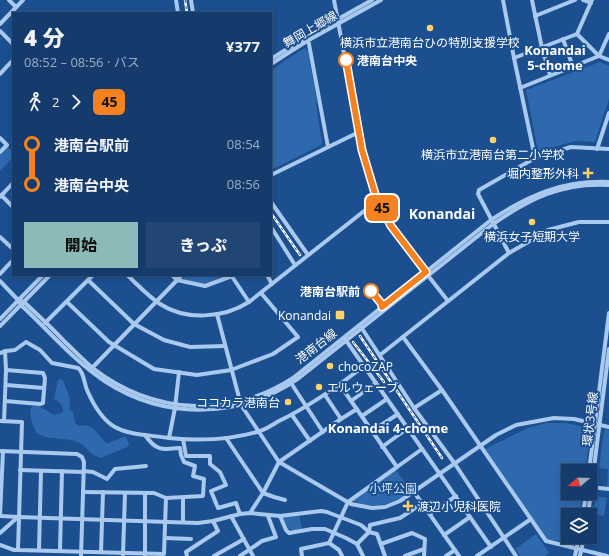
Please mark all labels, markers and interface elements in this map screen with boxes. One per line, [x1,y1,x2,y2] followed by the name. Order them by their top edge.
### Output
[280,7,340,51] street label: 舞岡上郷線
[24,22,65,52] text: 4 分
[425,23,435,33] marker: 横浜市立港南台ひの特別支援学校
[340,34,520,51] place label: 横浜市立港南台ひの特別支援学校
[226,36,260,56] text: ¥377
[524,41,586,74] district label: Konandai 5-chome
[338,52,354,68] marker: 港南台中央
[357,52,417,69] place label: 港南台中央
[24,53,140,71] text: 08:52 – 08:56 · バス
[24,91,46,113] icon: walk
[65,91,87,113] icon: forward
[101,92,117,111] text: 45
[52,93,59,111] text: 2
[54,135,129,155] text: 港南台駅前
[227,135,260,153] text: 08:54
[488,135,498,145] marker: 横浜市立港南台第二小学校
[421,146,565,163] place label: 横浜市立港南台第二小学校
[507,165,579,182] place label: 堀内整形外科
[582,167,594,179] marker: 堀内整形外科
[54,175,129,195] text: 港南台中央
[227,175,260,193] text: 08:56
[364,195,400,221] line badge: 45
[374,198,390,217] text: 45
[409,204,475,223] district label: Konandai
[527,217,537,227] marker: 横浜女子短期大学
[24,222,138,268] button: 開始
[146,222,260,268] button: きっぷ
[484,228,580,245] place label: 横浜女子短期大学
[300,283,360,300] place label: 港南台駅前
[363,283,379,299] marker: 港南台駅前
[278,307,331,324] place label: Konandai
[334,309,346,321] marker: Konandai
[292,325,340,367] street label: 港南台線
[338,358,393,375] place label: chocoZAP
[325,361,335,371] marker: chocoZAP
[327,379,398,396] place label: エルウェーブ
[314,382,324,392] marker: エルウェーブ
[578,391,602,447] street label: 環状3号線
[196,394,280,411] place label: ココカラ港南台
[283,397,293,407] marker: ココカラ港南台
[328,419,449,437] district label: Konandai 4-chome
[561,464,597,500] north arrow
[561,464,597,544] map controls
[369,480,417,497] park label: 小坪公園
[417,498,501,515] place label: 渡辺小児科医院
[402,500,414,512] marker: 渡辺小児科医院
[561,508,597,544] button: layers

